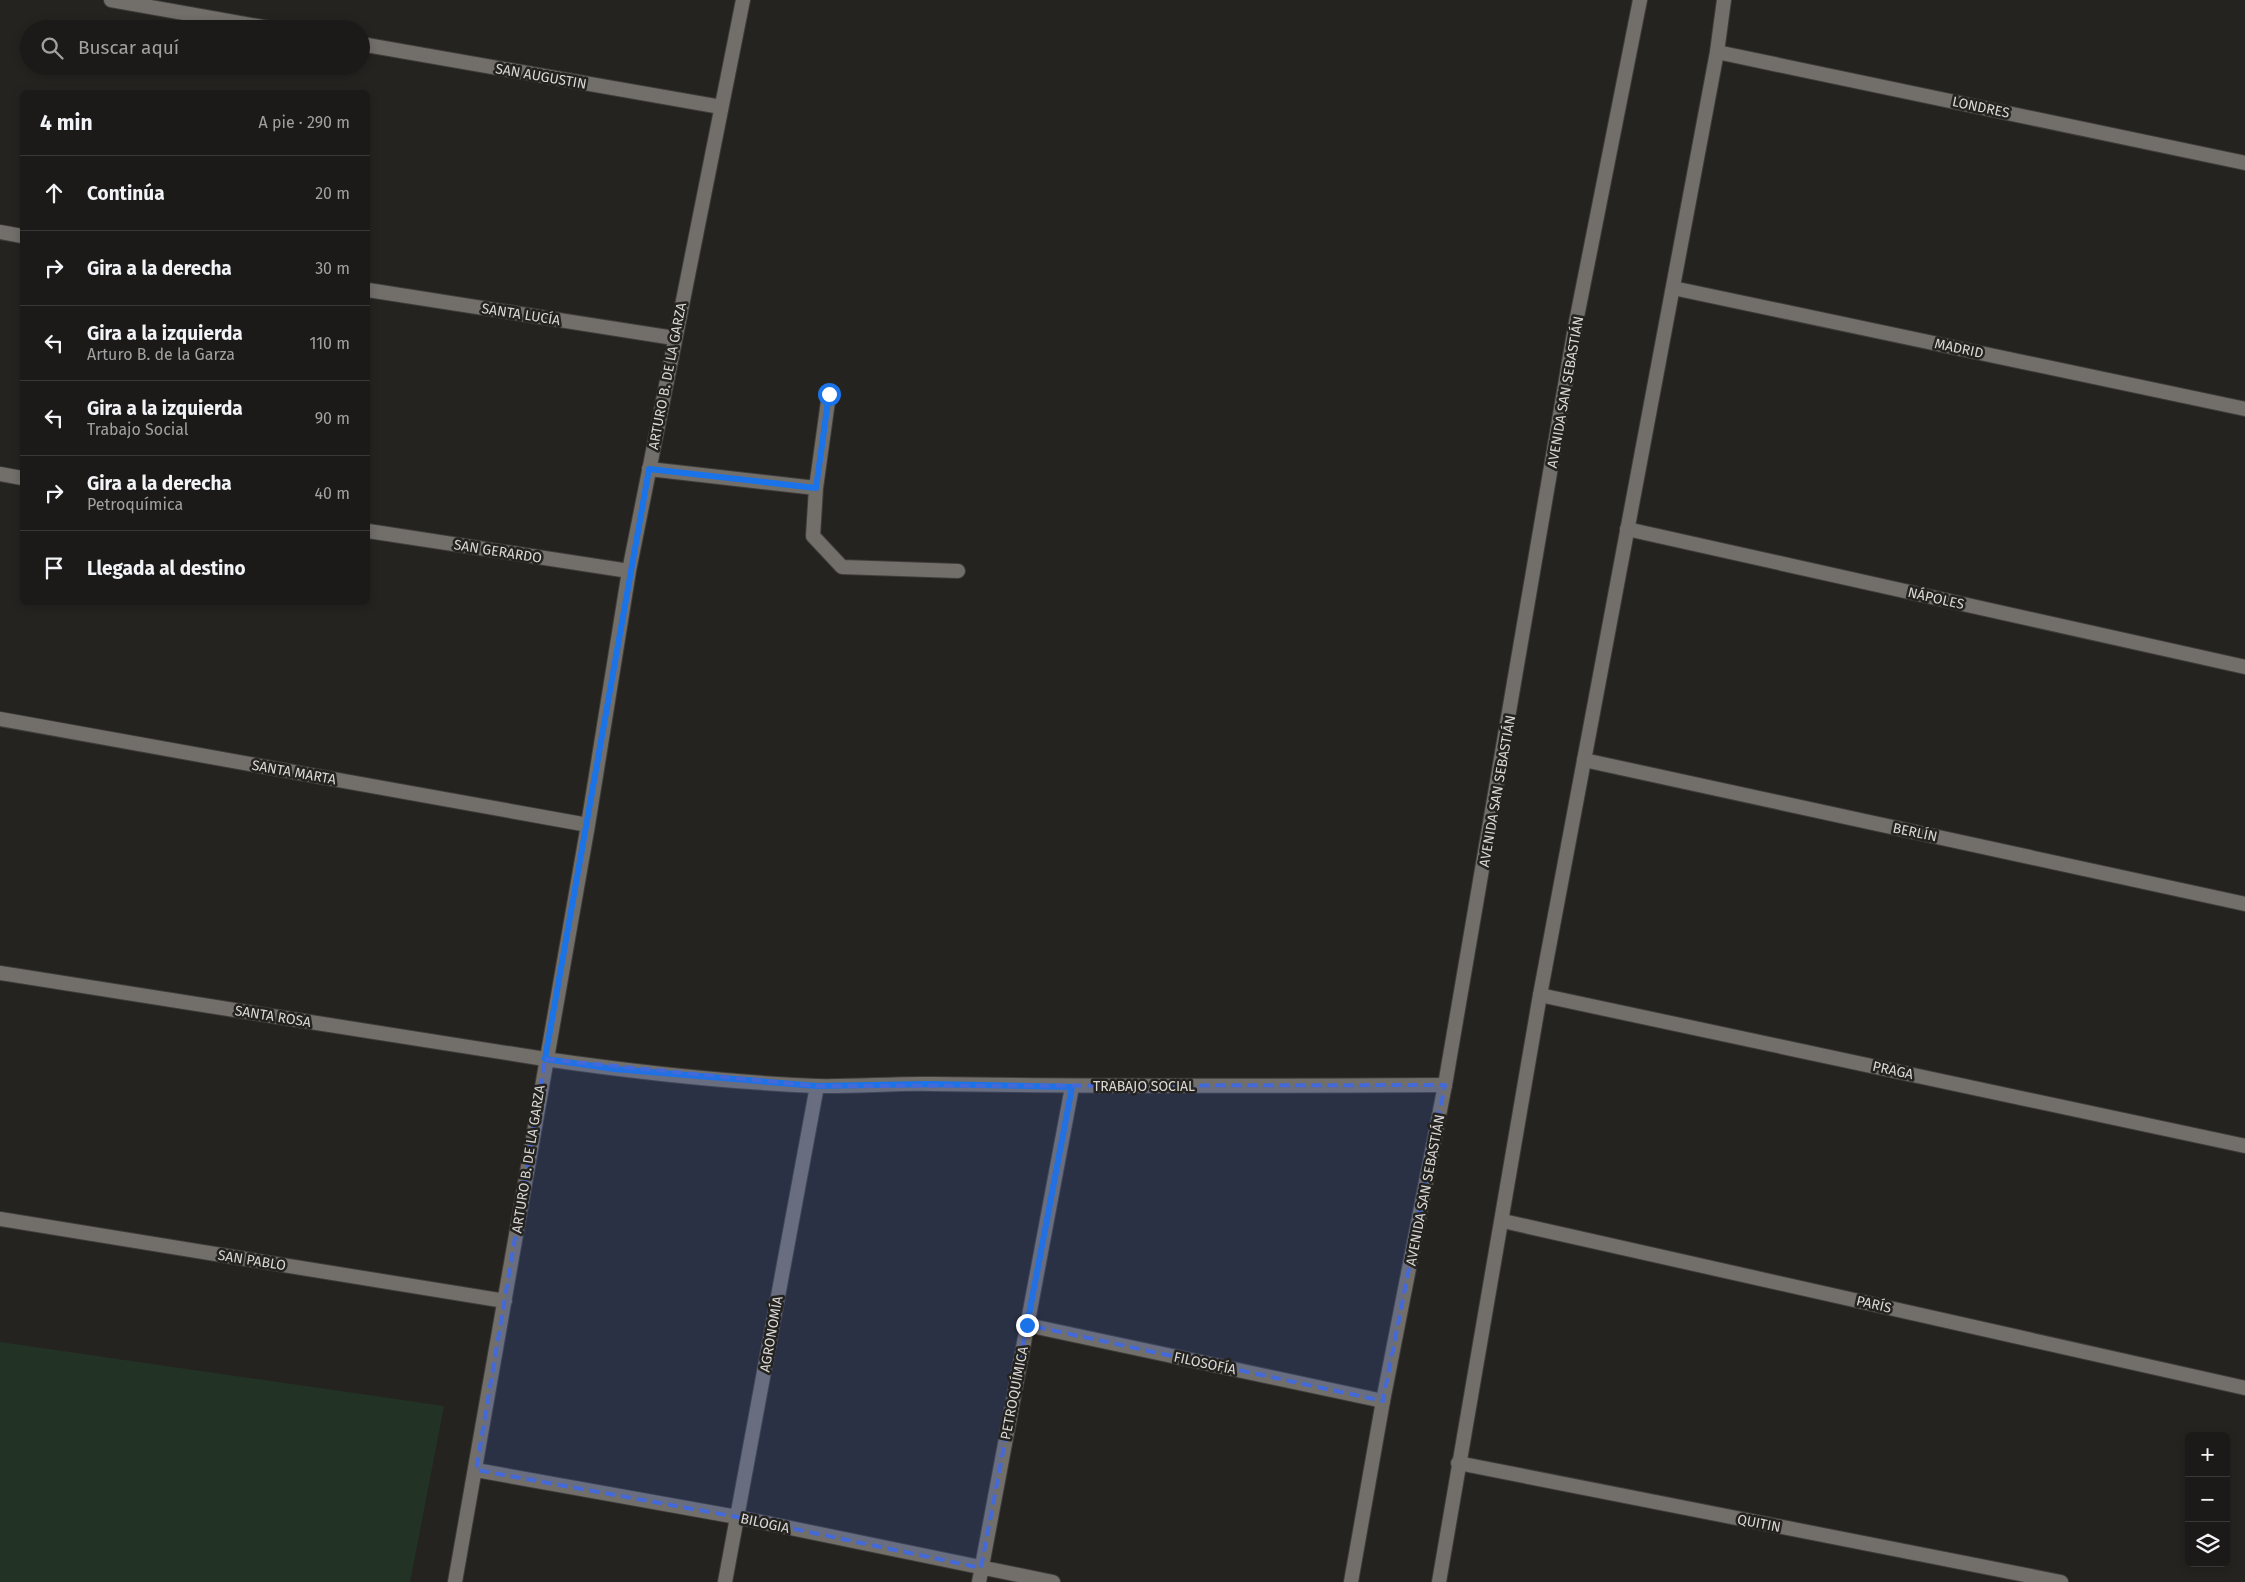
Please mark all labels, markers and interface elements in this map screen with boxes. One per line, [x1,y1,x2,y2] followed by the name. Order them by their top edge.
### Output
[20,20,370,75] search box
[38,34,66,62] icon: search
[78,36,179,59] text: Buscar aquí
[494,60,588,93] street label: SAN AUGUSTIN
[1951,93,2011,122] street label: LONDRES
[40,110,93,136] text: 4 min
[258,113,350,132] text: A pie · 290 m
[40,179,68,207] icon: ahead
[87,182,165,205] text: Continúa
[315,184,350,203] text: 20 m
[40,254,68,282] icon: right
[87,257,232,280] text: Gira a la derecha
[315,259,350,278] text: 30 m
[480,299,562,329] street label: SANTA LUCÍA
[645,301,690,451] street label: ARTURO B. DE LA GARZA
[1543,315,1587,469] street label: AVENIDA SAN SEBASTIÁN
[87,322,243,345] text: Gira a la izquierda
[40,329,68,357] icon: left
[309,334,350,353] text: 110 m
[1933,335,1985,362] street label: MADRID
[87,345,235,364] text: Arturo B. de la Garza
[818,383,841,406] route start
[87,397,243,420] text: Gira a la izquierda
[40,404,68,432] icon: left
[315,409,350,428] text: 90 m
[87,420,189,439] text: Trabajo Social
[87,472,232,495] text: Gira a la derecha
[40,479,68,507] icon: right
[315,484,350,503] text: 40 m
[87,495,183,514] text: Petroquímica
[453,536,543,567] street label: SAN GERARDO
[40,554,68,582] icon: arrive
[87,557,246,580] text: Llegada al destino
[1906,583,1966,613] street label: NÁPOLES
[1475,714,1519,868] street label: AVENIDA SAN SEBASTIÁN
[251,757,337,788] street label: SANTA MARTA
[1891,819,1939,845] street label: BERLÍN
[234,1002,312,1031] street label: SANTA ROSA
[1871,1058,1915,1083] street label: PRAGA
[1093,1078,1195,1095] street label: TRABAJO SOCIAL
[508,1084,549,1234] street label: ARTURO B. DE LA GARZA
[1401,1113,1449,1267] street label: AVENIDA SAN SEBASTIÁN
[217,1247,287,1274] street label: SAN PABLO
[1855,1291,1894,1317] street label: PARÍS
[755,1295,787,1373] street label: AGRONOMÍA
[1016,1314,1039,1337] route end
[996,1345,1032,1441] street label: PETROQUÍMICA
[1172,1348,1238,1378] street label: FILOSOFÍA
[2185,1432,2230,1567] map controls
[2185,1432,2230,1477] button: +
[2185,1477,2230,1522] button: −
[739,1510,791,1537] street label: BILOGIA
[1736,1511,1782,1536] street label: QUITIN
[2185,1522,2230,1567] button: layers

